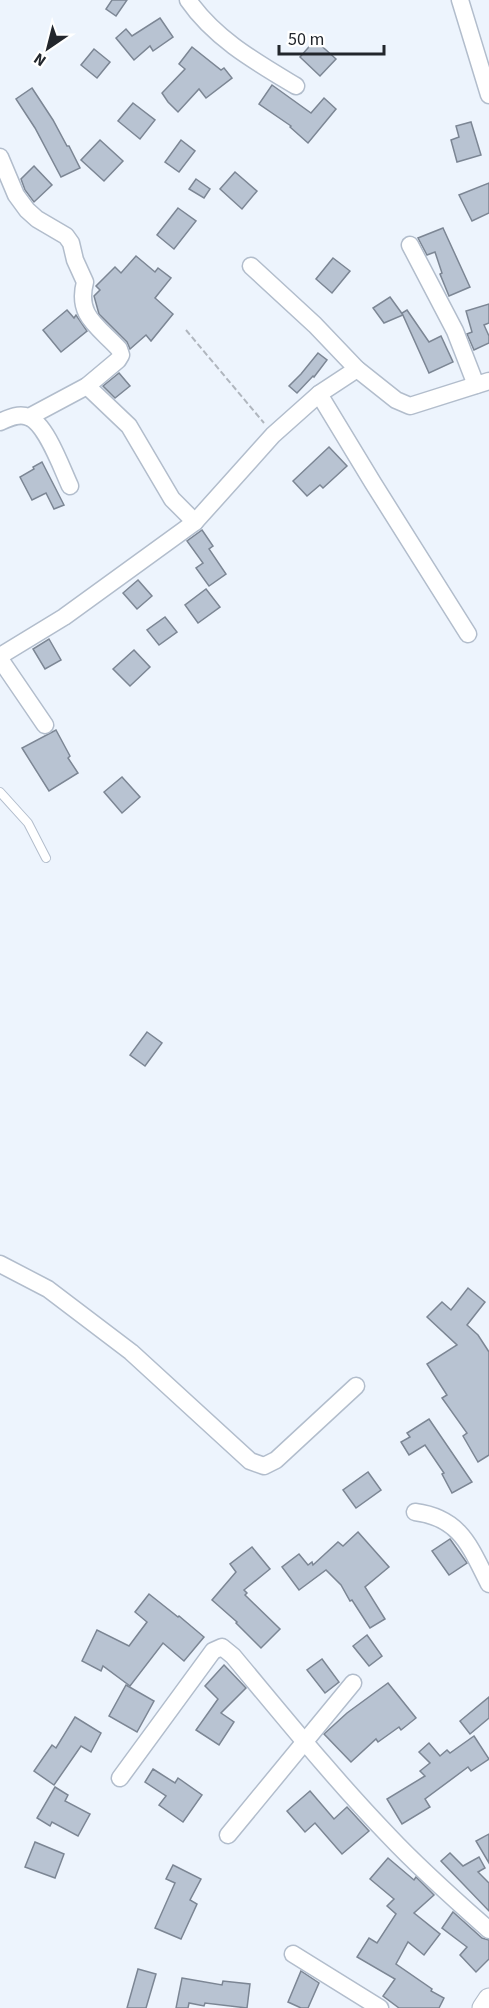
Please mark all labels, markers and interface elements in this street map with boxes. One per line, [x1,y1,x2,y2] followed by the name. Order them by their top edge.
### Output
[18,18,78,78] north arrow
[279,18,384,56] scale bar
[288,27,324,52] text: 50 m
[29,47,51,72] text: N

